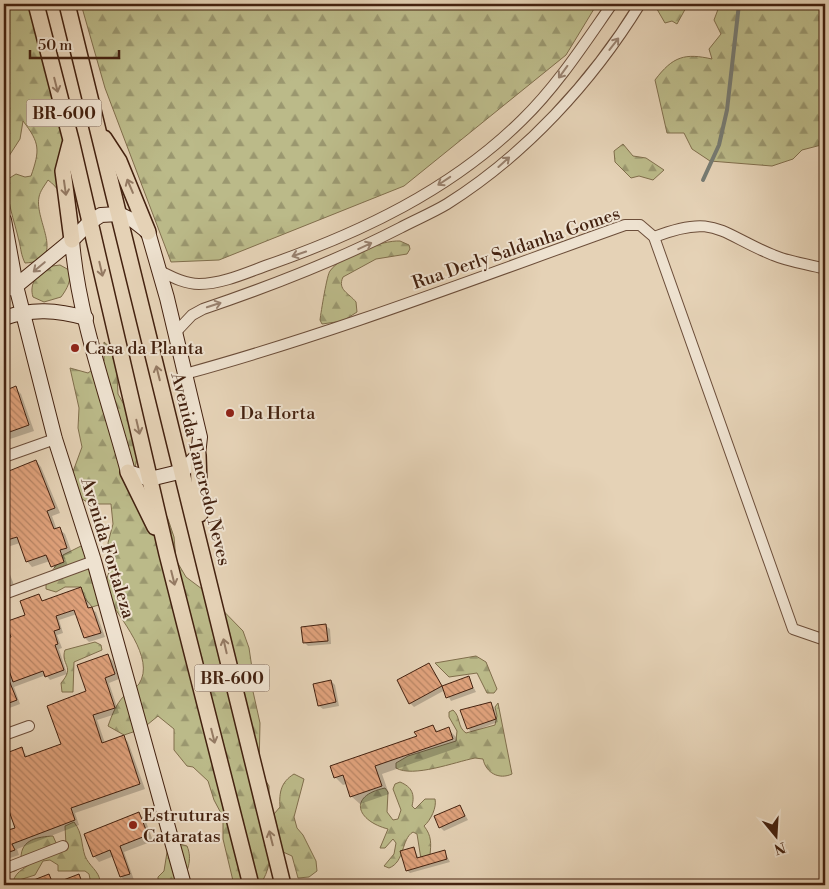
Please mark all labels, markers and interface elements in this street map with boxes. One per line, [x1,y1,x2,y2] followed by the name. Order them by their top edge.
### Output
[30,28,119,60] scale bar
[38,36,72,55] text: 50 m
[609,38,620,51] one-way arrow
[558,65,568,79] one-way arrow
[52,76,62,92] one-way arrow
[27,100,102,126] road number: BR-600
[497,156,510,168] one-way arrow
[437,176,451,187] one-way arrow
[60,179,70,195] one-way arrow
[125,179,135,194] one-way arrow
[409,202,623,295] street label: Rua Derly Saldanha Gomes
[357,240,372,250] one-way arrow
[292,250,308,259] one-way arrow
[33,261,46,272] one-way arrow
[97,261,106,277] one-way arrow
[206,300,222,310] one-way arrow
[85,337,204,360] place label: Casa da Planta
[69,342,81,354] marker: Casa da Planta
[153,365,162,381] one-way arrow
[165,369,236,568] street label: Avenida Tancredo Neves
[240,402,316,425] place label: Da Horta
[224,407,236,419] marker: Da Horta
[134,419,143,435] one-way arrow
[75,474,140,622] street label: Avenida Fortaleza
[169,569,179,585] one-way arrow
[219,639,229,655] one-way arrow
[194,664,270,691] road number: BR-600
[209,727,218,743] one-way arrow
[143,804,230,848] place label: Estruturas Cataratas
[752,812,802,862] north arrow
[127,819,139,831] marker: Estruturas Cataratas
[266,830,275,846] one-way arrow
[772,837,788,858] text: N

